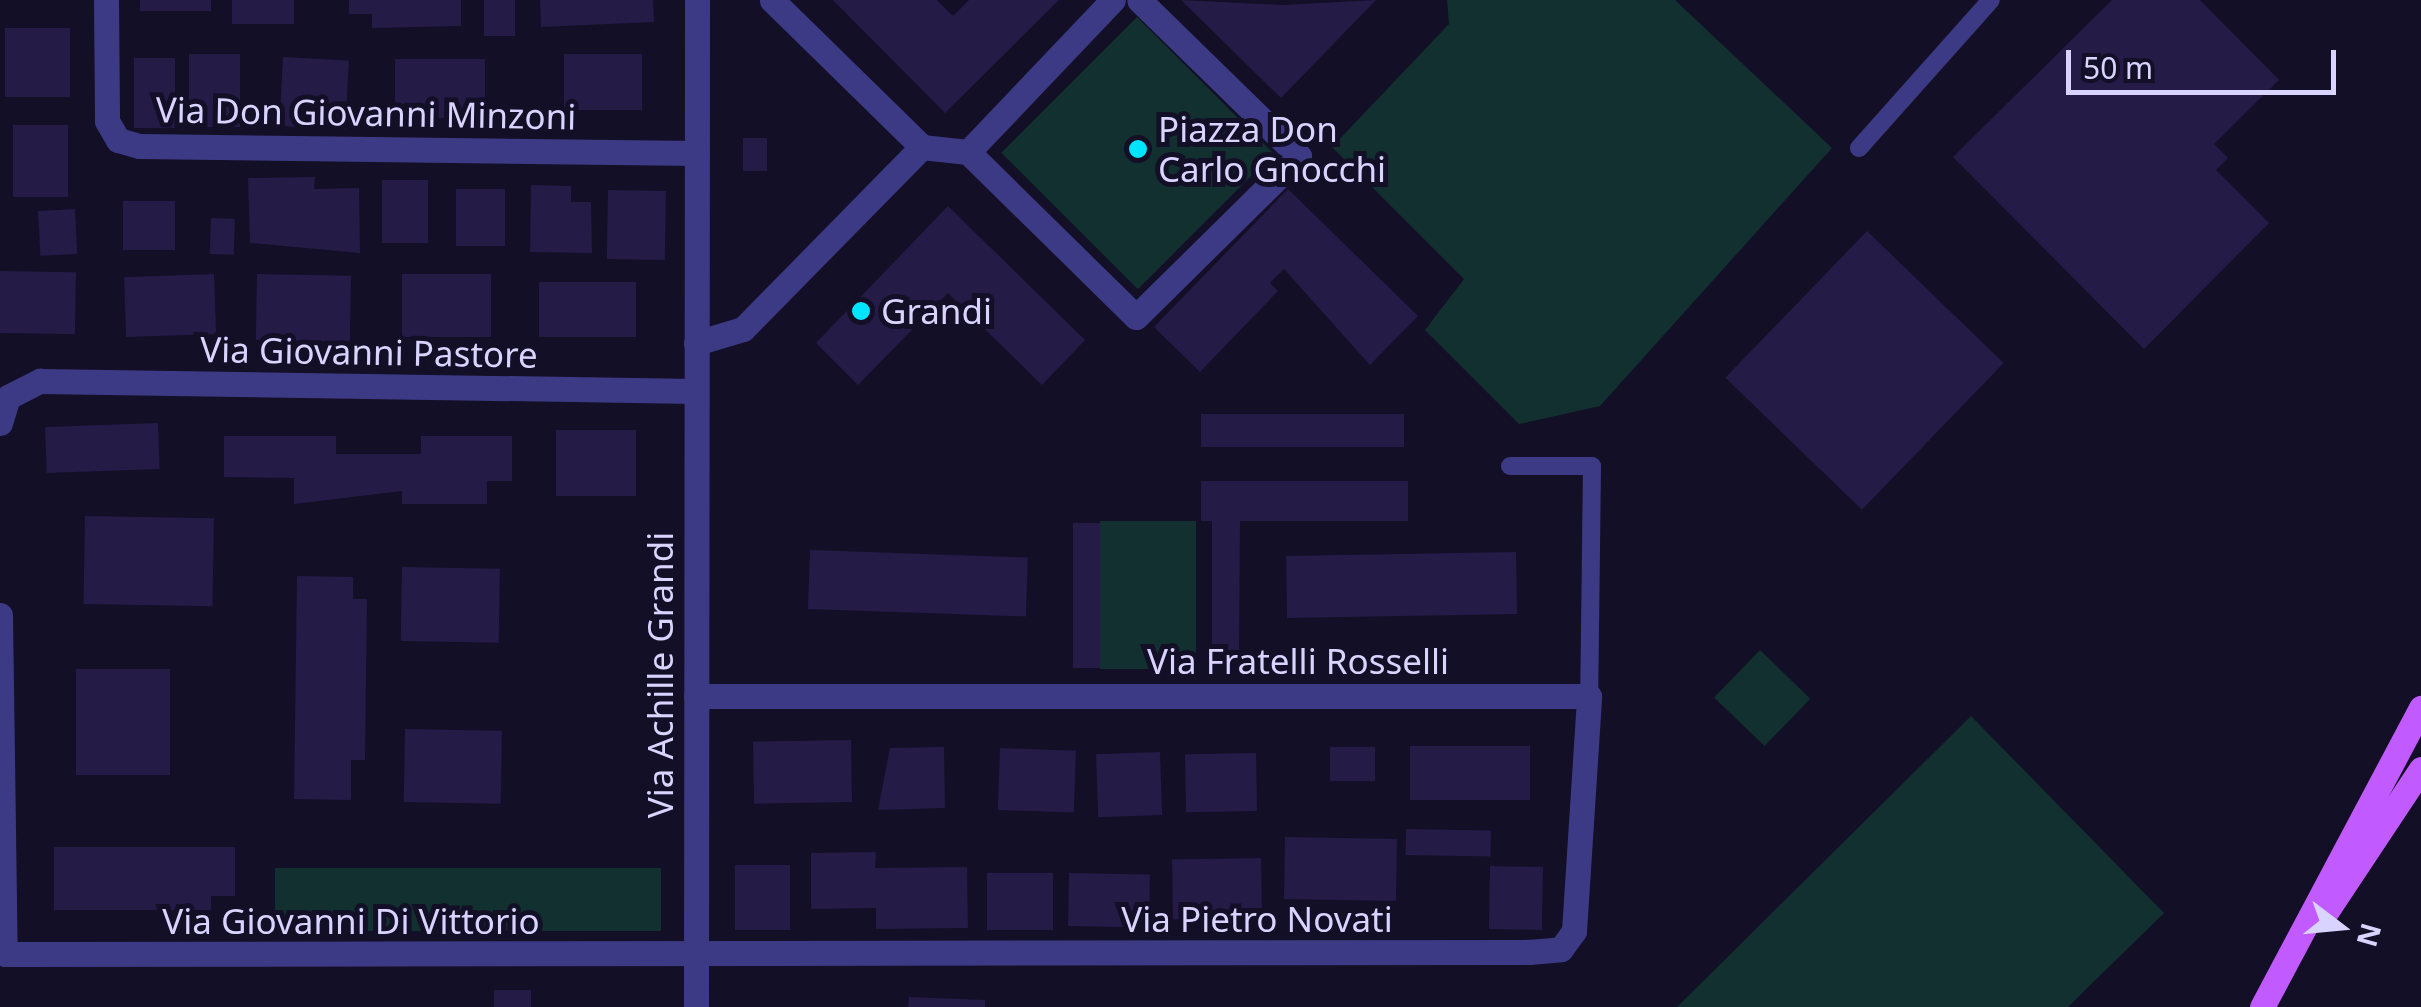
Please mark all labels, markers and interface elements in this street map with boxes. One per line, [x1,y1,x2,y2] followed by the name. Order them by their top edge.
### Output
[2071,30,2341,92] scale bar
[2083,47,2153,88] text: 50 m
[155,88,577,138] street label: Via Don Giovanni Minzoni
[1158,108,1386,190] place label: Piazza Don Carlo Gnocchi
[1127,138,1149,160] marker: Piazza Don Carlo Gnocchi
[881,290,992,332] place label: Grandi
[850,300,872,322] marker: Grandi
[200,328,538,376] street label: Via Giovanni Pastore
[639,532,681,818] street label: Via Achille Grandi
[1147,640,1449,682] street label: Via Fratelli Rosselli
[2291,877,2391,977] north arrow
[1121,898,1393,940] street label: Via Pietro Novati
[162,900,540,942] street label: Via Giovanni Di Vittorio
[2348,919,2391,951] text: N

